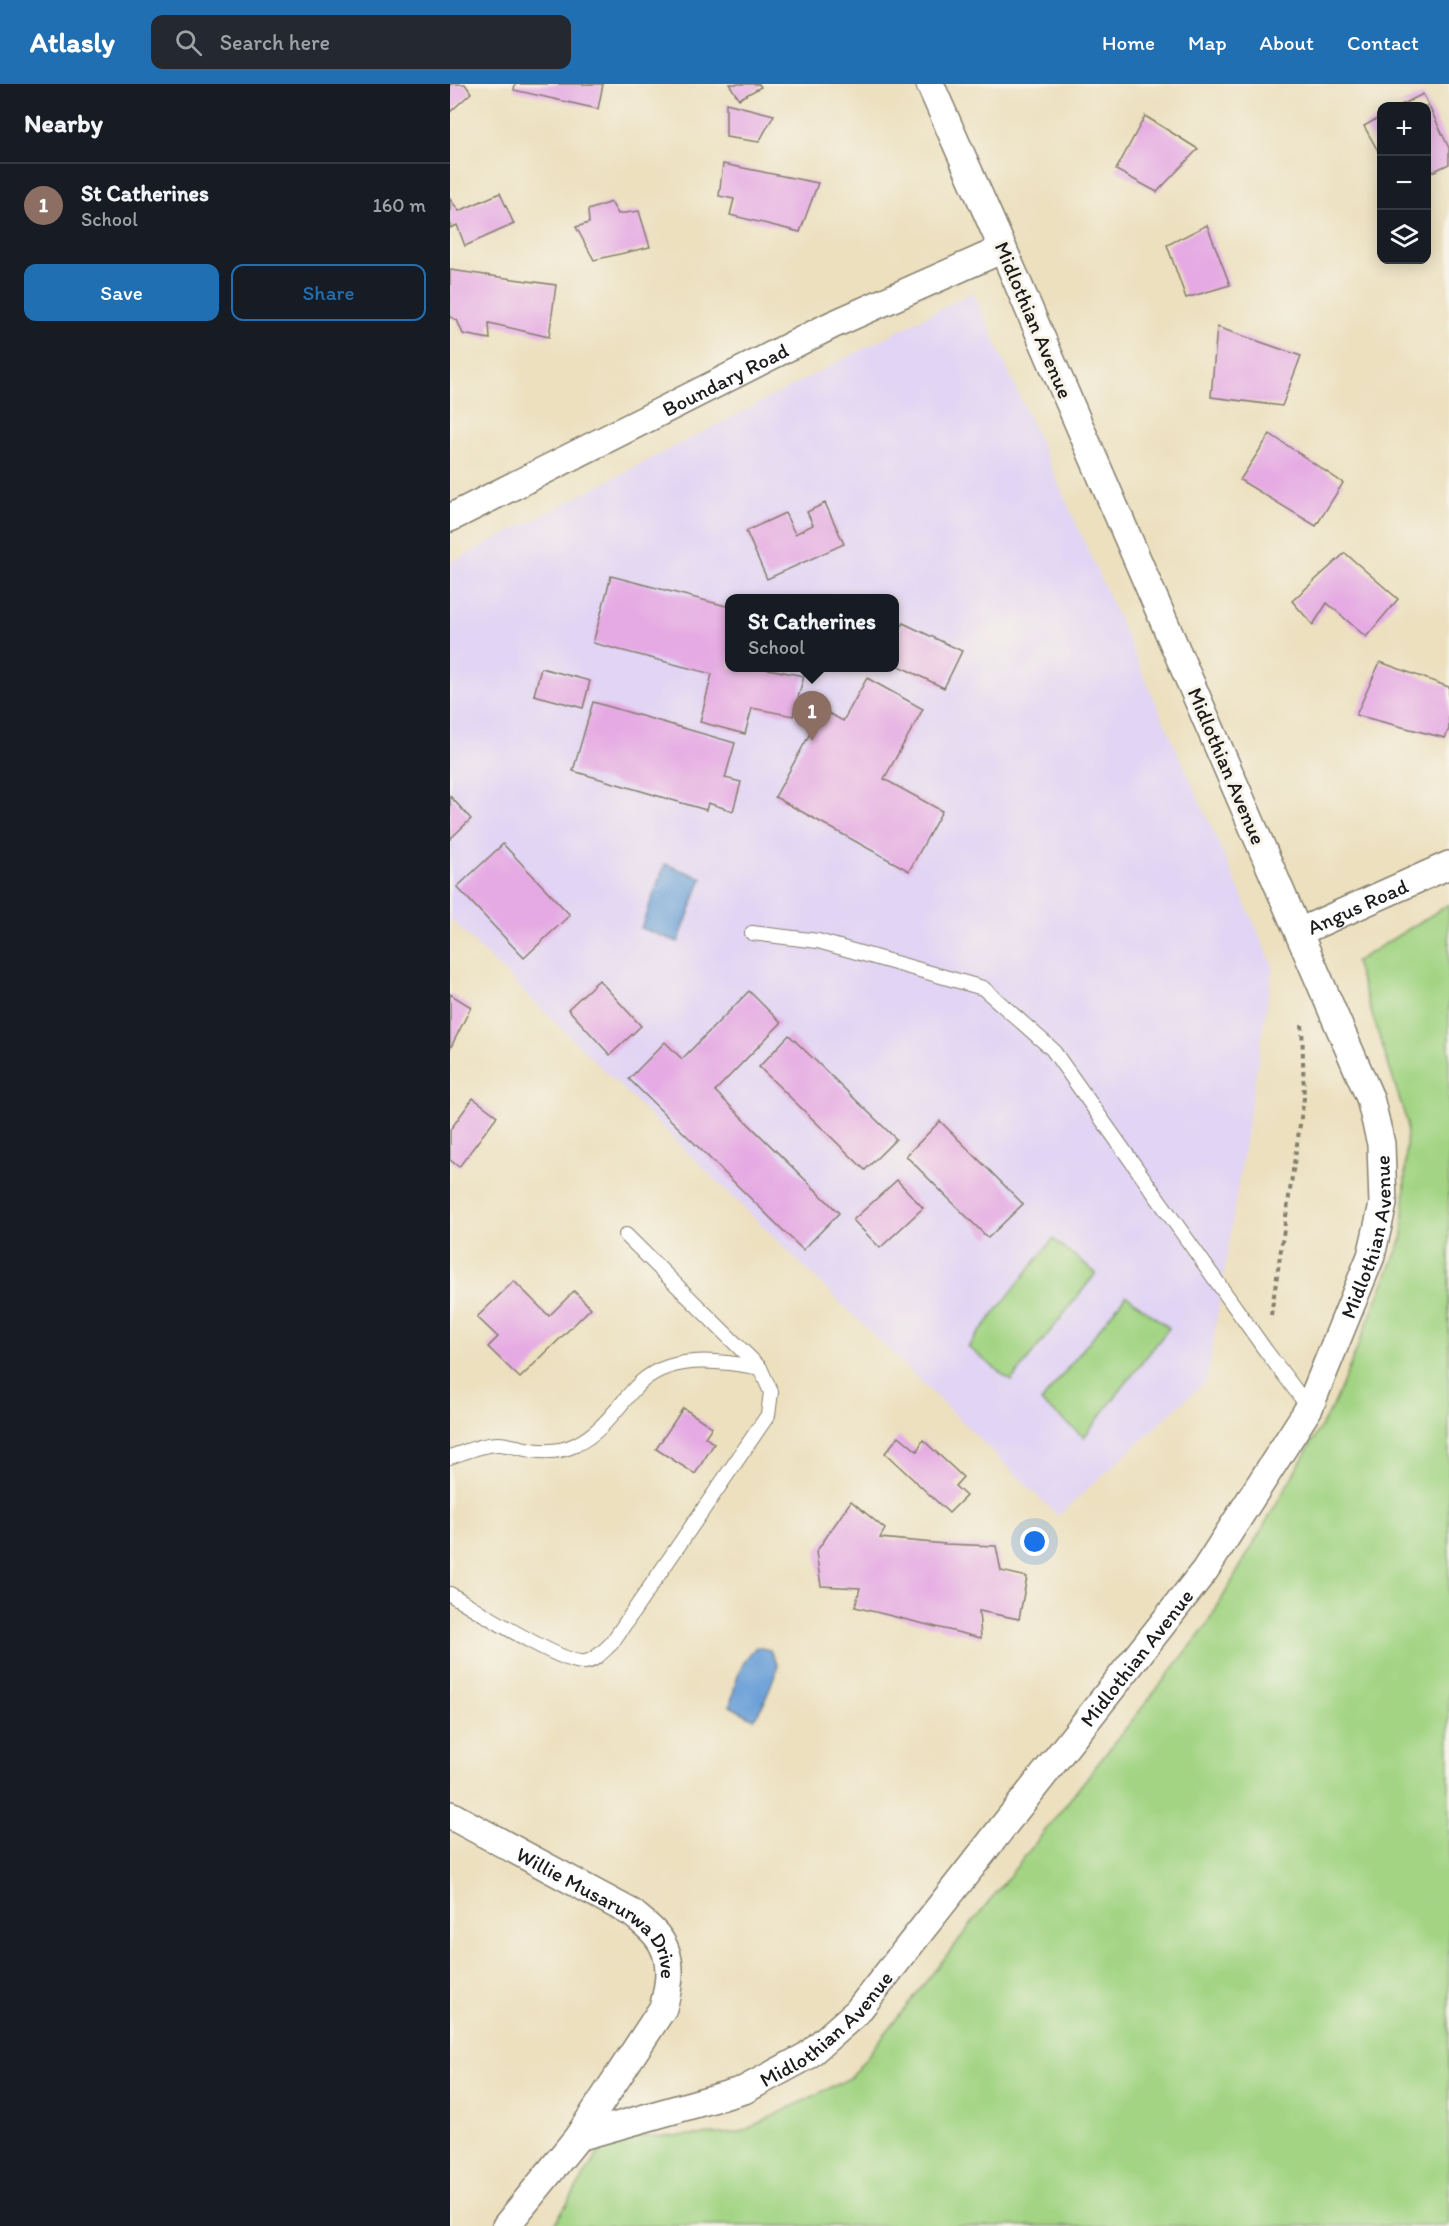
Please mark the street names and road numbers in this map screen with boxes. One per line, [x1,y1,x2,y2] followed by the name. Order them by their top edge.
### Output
[990,238,1078,402] street label: Midlothian Avenue
[658,337,792,421] street label: Boundary Road
[1183,684,1271,848] street label: Midlothian Avenue
[1303,872,1412,939] street label: Angus Road
[1334,1155,1396,1322] street label: Midlothian Avenue
[1074,1584,1198,1731] street label: Midlothian Avenue
[512,1841,682,1979] street label: Willie Musarurwa Drive
[755,1965,897,2092] street label: Midlothian Avenue

